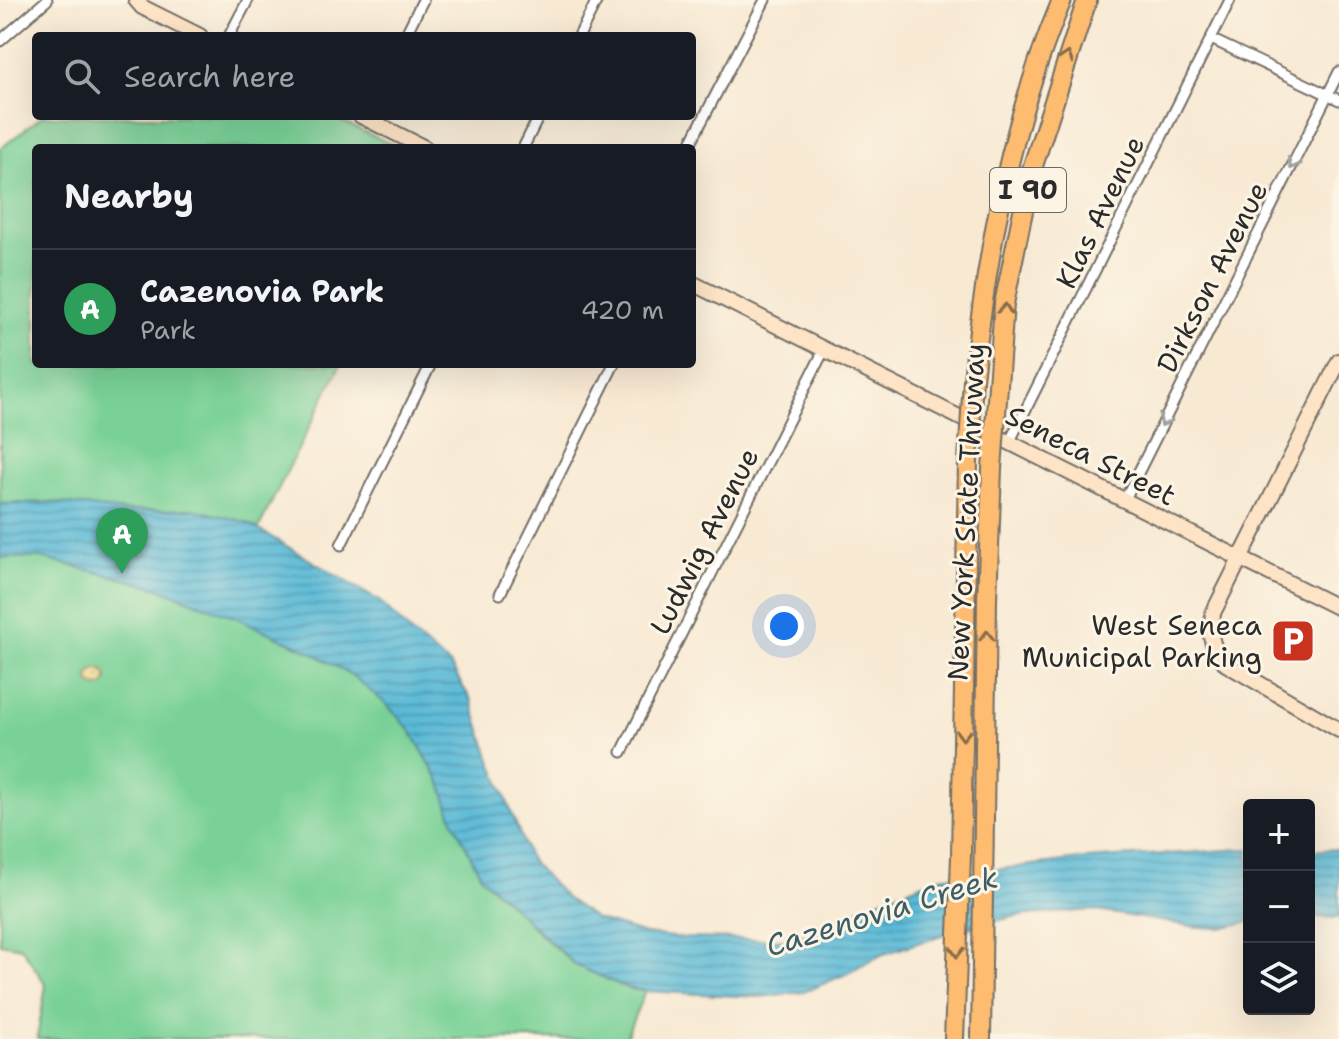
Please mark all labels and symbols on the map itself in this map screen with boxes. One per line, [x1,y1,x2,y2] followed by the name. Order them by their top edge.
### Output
[1058,50,1074,64] one-way arrow
[1047,129,1153,295] street label: Klas Avenue
[1288,155,1303,170] one-way arrow
[990,168,1066,212] road number: I 90
[1148,175,1276,379] street label: Dirkson Avenue
[996,302,1013,315] one-way arrow
[938,342,994,682] street label: New York State Thruway
[999,396,1183,514] street label: Seneca Street
[1159,413,1174,428] one-way arrow
[641,441,767,641] street label: Ludwig Avenue
[96,508,148,574] pin: A
[764,606,804,646] your location
[1022,606,1262,676] place label: West Seneca Municipal Parking
[1269,617,1317,665] parking icon: West Seneca Municipal Parking
[978,629,996,642] one-way arrow
[954,729,972,742] one-way arrow
[761,857,1003,966] water label: Cazenovia Creek
[948,946,965,959] one-way arrow

